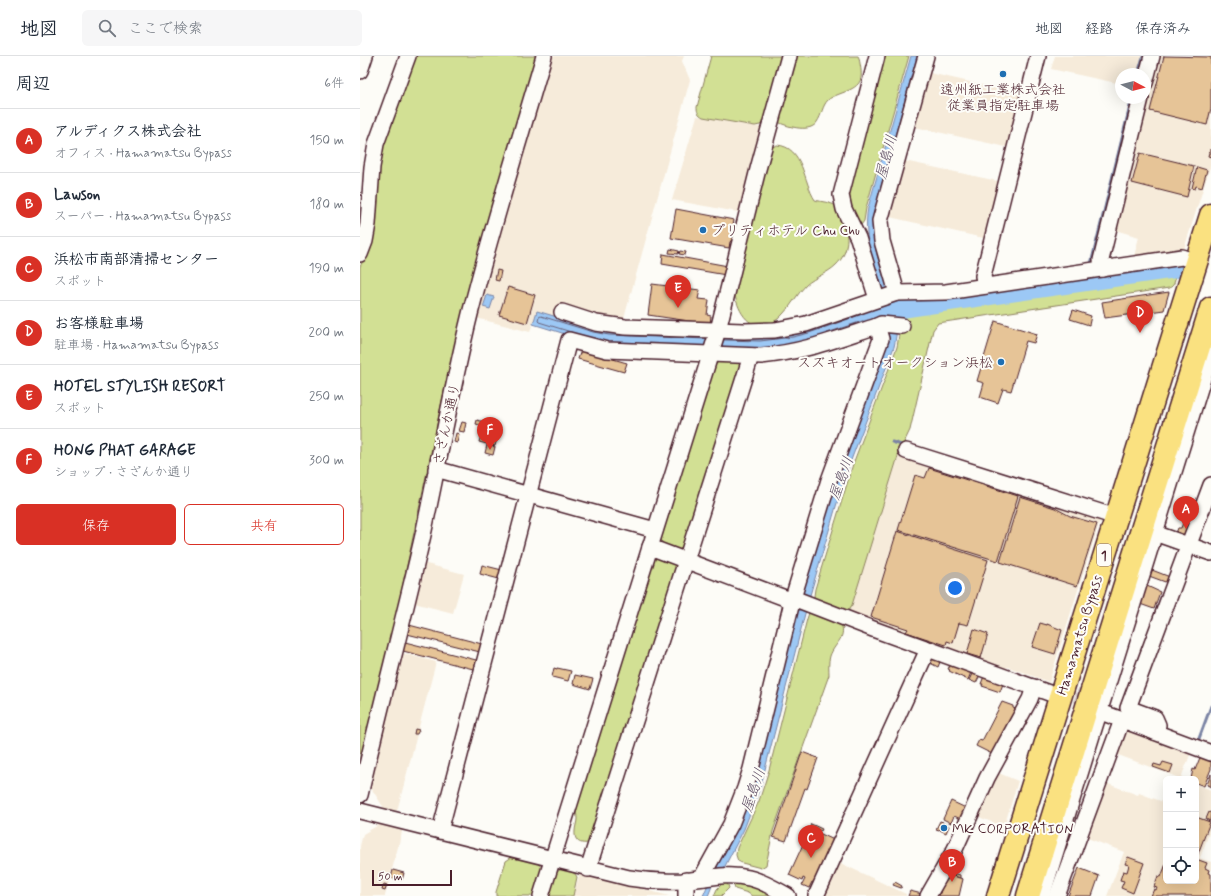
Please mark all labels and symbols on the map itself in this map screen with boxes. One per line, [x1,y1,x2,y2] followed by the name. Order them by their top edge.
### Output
[1115,68,1151,104] north arrow
[998,69,1008,79] marker: 遠州紙工業株式会社 従業員指定駐車場
[940,81,1066,115] place label: 遠州紙工業株式会社 従業員指定駐車場
[871,133,902,182] water label: 屋島川
[711,222,860,240] place label: プリティホテル Chu Chu
[698,225,708,235] marker: プリティホテル Chu Chu
[665,275,691,308] pin: E
[1127,300,1153,333] pin: D
[797,354,993,372] place label: スズキオートオークション浜松
[996,357,1006,367] marker: スズキオートオークション浜松
[429,381,464,467] street label: さざんか通り
[477,417,503,450] pin: F
[825,454,859,503] water label: 屋島川
[1173,496,1199,529] pin: A
[1097,544,1111,566] road number: 1
[1053,573,1107,698] street label: Hamamatsu Bypass
[945,578,965,598] your location
[737,766,771,815] water label: 屋島川
[952,820,1074,838] place label: MK CORPORATION
[939,823,949,833] marker: MK CORPORATION
[798,825,824,858] pin: C
[939,849,965,882] pin: B
[372,868,452,887] scale bar

